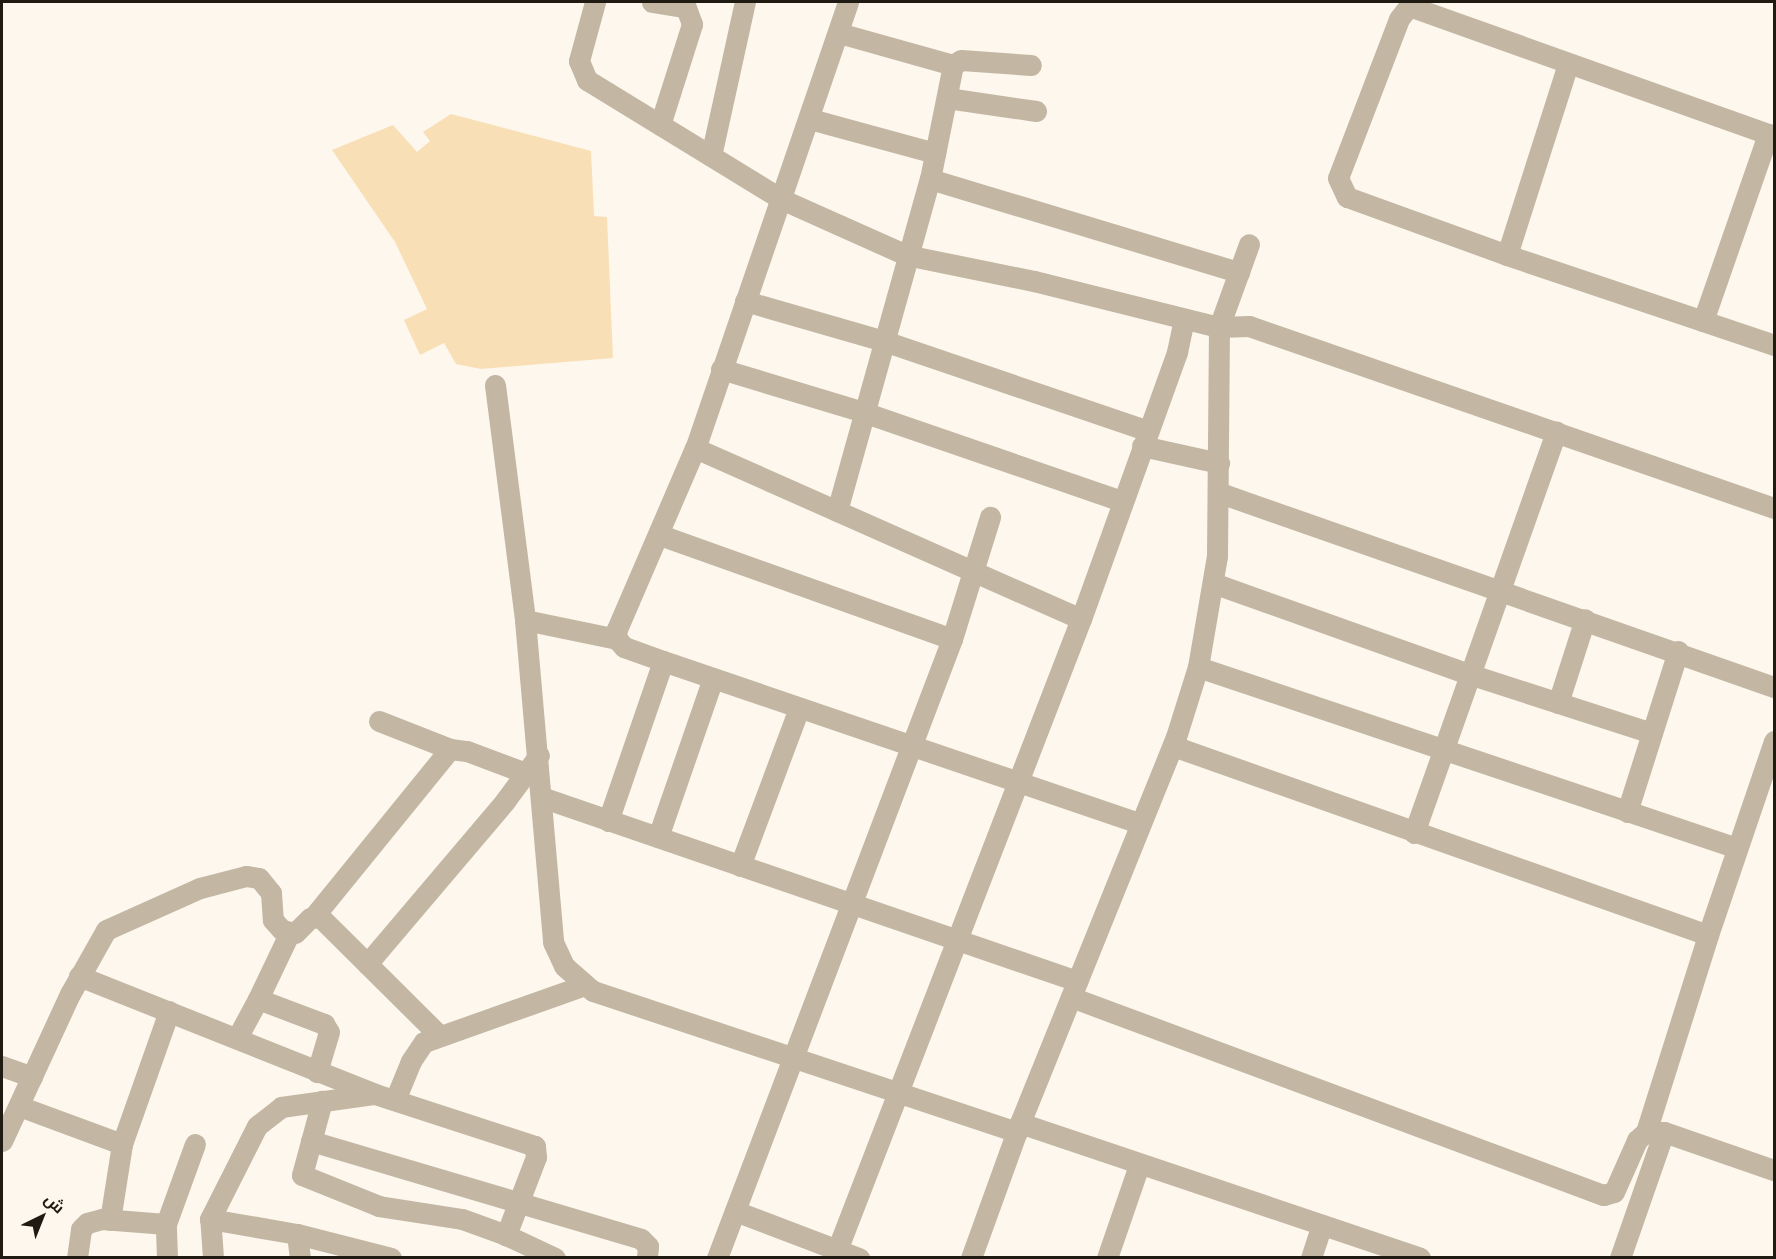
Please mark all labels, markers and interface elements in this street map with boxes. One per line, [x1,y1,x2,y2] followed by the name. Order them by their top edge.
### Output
[12,1187,72,1247] north arrow
[39,1189,69,1219] text: ش

